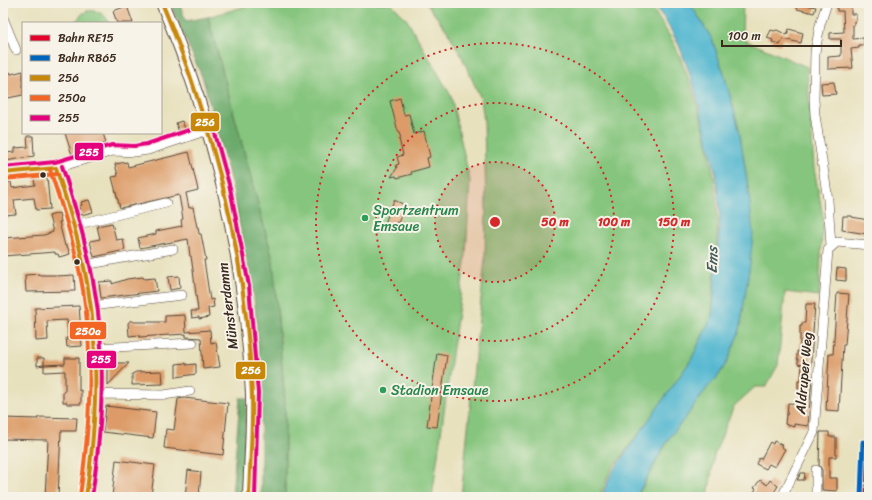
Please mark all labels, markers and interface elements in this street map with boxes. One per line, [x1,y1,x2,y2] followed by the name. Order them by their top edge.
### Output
[22,22,162,134] legend
[722,22,841,48] scale bar
[728,25,761,47] text: 100 m
[58,27,114,49] text: Bahn RE15
[58,47,117,69] text: Bahn RB65
[58,67,79,89] text: 256
[58,87,86,109] text: 250a
[58,107,80,129] text: 255
[190,112,220,132] line badge: 256
[194,113,215,132] text: 256
[74,142,104,161] line badge: 255
[78,143,99,162] text: 255
[38,170,48,180] unlabelled marker
[373,198,459,239] place label: Sportzentrum Emsaue
[541,211,569,233] text: 50 m
[598,211,631,233] text: 100 m
[658,211,691,233] text: 150 m
[360,213,370,223] marker: Sportzentrum Emsaue
[488,215,502,229] centre of rings
[699,244,725,274] water label: Ems
[72,257,82,267] unlabelled marker
[210,261,246,351] street label: Münsterdamm
[69,321,107,340] line badge: 250a
[74,322,101,341] text: 250a
[788,331,820,416] street label: Aldruper Weg
[86,350,117,369] line badge: 255
[90,350,111,369] text: 255
[235,361,266,380] line badge: 256
[240,361,261,380] text: 256
[391,378,489,403] place label: Stadion Emsaue
[378,385,388,395] marker: Stadion Emsaue

